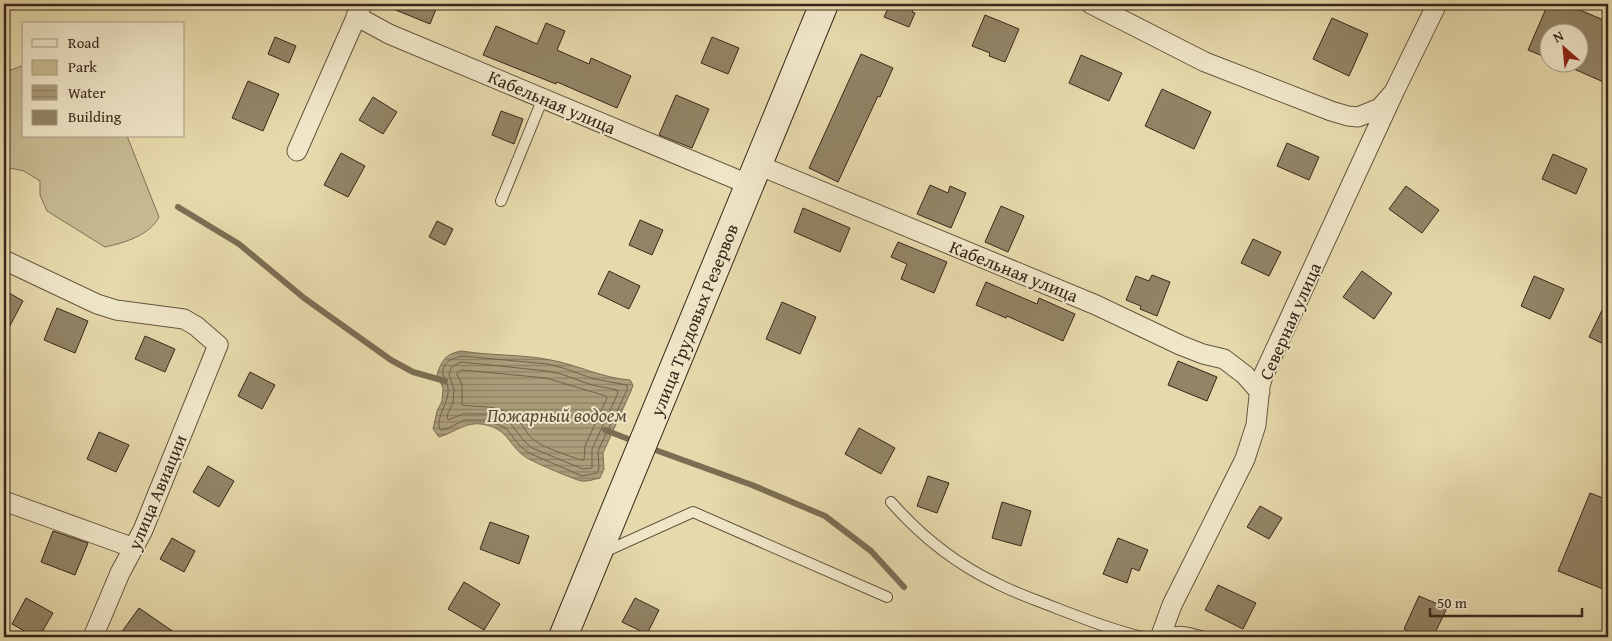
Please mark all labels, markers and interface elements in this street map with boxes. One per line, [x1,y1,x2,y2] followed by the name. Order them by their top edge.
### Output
[22,22,185,138] legend
[1540,22,1590,72] north arrow
[1549,25,1567,47] text: N
[68,32,99,53] text: Road
[68,56,97,77] text: Park
[484,63,620,141] street label: Кабельная улица
[68,82,106,103] text: Water
[68,106,122,127] text: Building
[643,219,745,421] street label: улица Трудовых Резервов
[946,233,1083,309] street label: Кабельная улица
[1252,258,1328,384] street label: Северная улица
[487,401,628,429] water label: Пожарный водоем
[120,430,194,555] street label: улица Авиации
[1430,586,1582,618] scale bar
[1437,592,1468,613] text: 50 m

